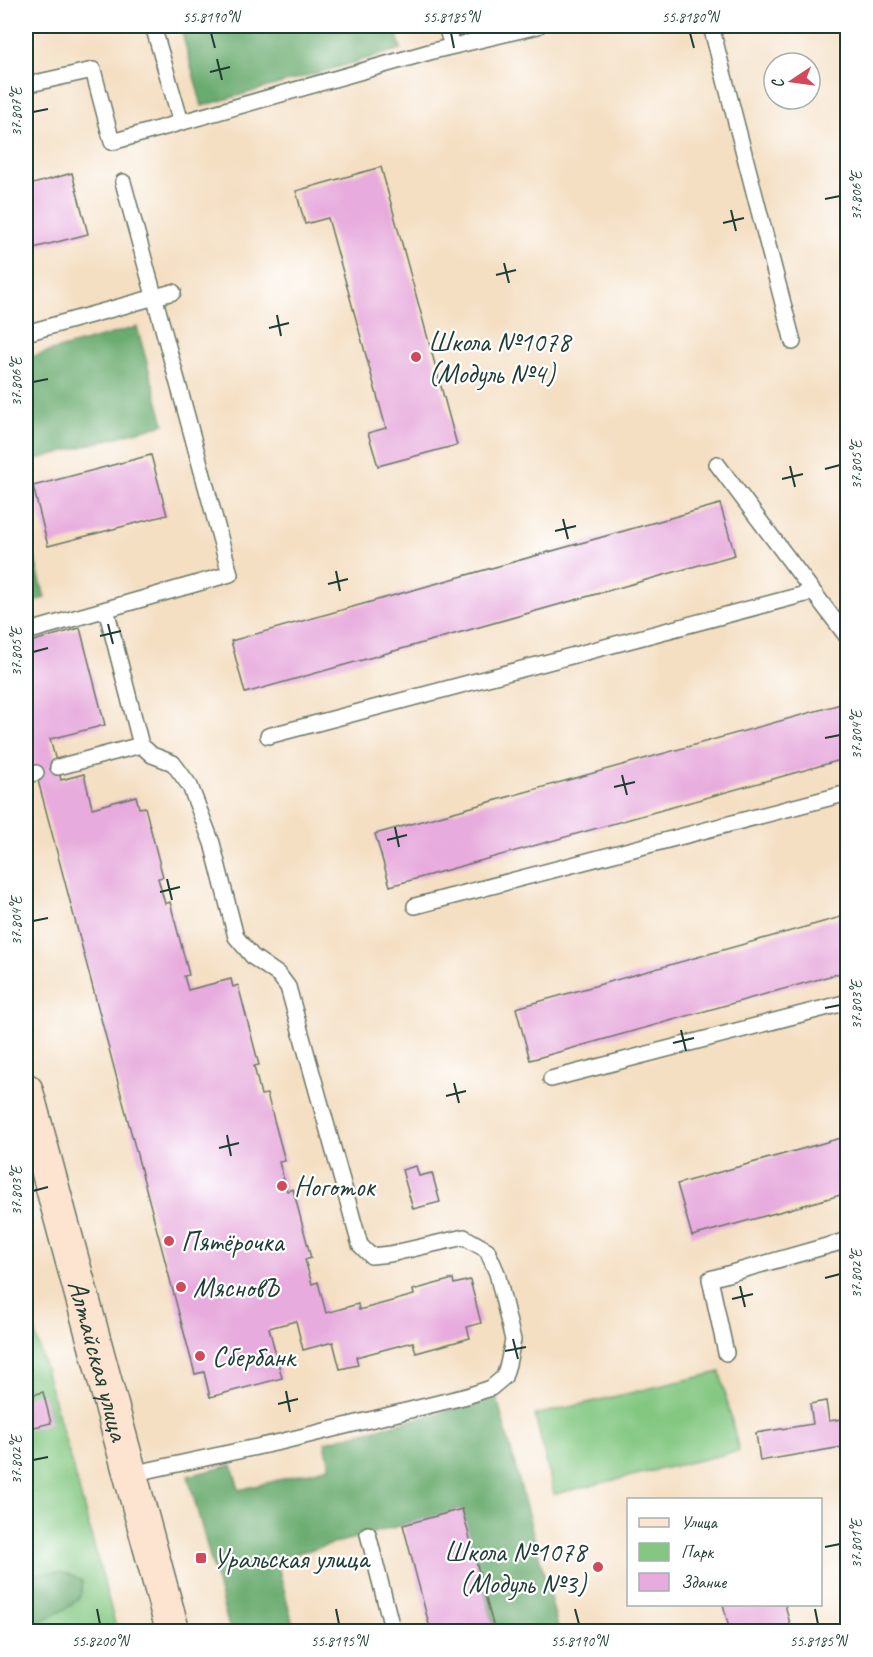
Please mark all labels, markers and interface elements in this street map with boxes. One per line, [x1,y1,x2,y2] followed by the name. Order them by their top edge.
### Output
[183,8,242,27] text: 55.8190°N
[423,8,482,27] text: 55.8185°N
[662,8,721,27] text: 55.8180°N
[762,51,822,111] north arrow
[767,76,789,90] text: С
[7,85,26,136] text: 37.807°E
[847,169,866,220] text: 37.806°E
[428,324,572,391] place label: Школа №1078 (Модуль №4)
[409,350,423,364] marker: Школа №1078 (Модуль №4)
[7,355,26,406] text: 37.806°E
[847,438,866,489] text: 37.805°E
[7,625,26,676] text: 37.805°E
[847,708,866,759] text: 37.804°E
[7,894,26,945] text: 37.804°E
[847,978,866,1029] text: 37.803°E
[7,1164,26,1215] text: 37.803°E
[294,1169,376,1204] place label: Ноготок
[275,1179,289,1193] marker: Ноготок
[181,1224,285,1259] place label: Пятёрочка
[162,1234,176,1248] marker: Пятёрочка
[847,1247,866,1298] text: 37.802°E
[193,1270,281,1305] place label: МясновЪ
[60,1276,138,1446] street label: Алтайская улица
[174,1280,188,1294] marker: МясновЪ
[212,1339,298,1374] place label: Сбербанк
[193,1349,207,1363] marker: Сбербанк
[7,1433,26,1484] text: 37.802°E
[627,1498,822,1606] legend
[681,1511,718,1533] text: Улица
[847,1517,866,1568] text: 37.801°E
[444,1534,588,1601] place label: Школа №1078 (Модуль №3)
[213,1541,371,1576] place label: Уральская улица
[681,1541,715,1563] text: Парк
[194,1551,208,1565] marker: Уральская улица
[591,1560,605,1574] marker: Школа №1078 (Модуль №3)
[681,1571,727,1593] text: Здание
[72,1632,131,1651] text: 55.8200°N
[311,1632,370,1651] text: 55.8195°N
[551,1632,610,1651] text: 55.8190°N
[790,1632,849,1651] text: 55.8185°N

